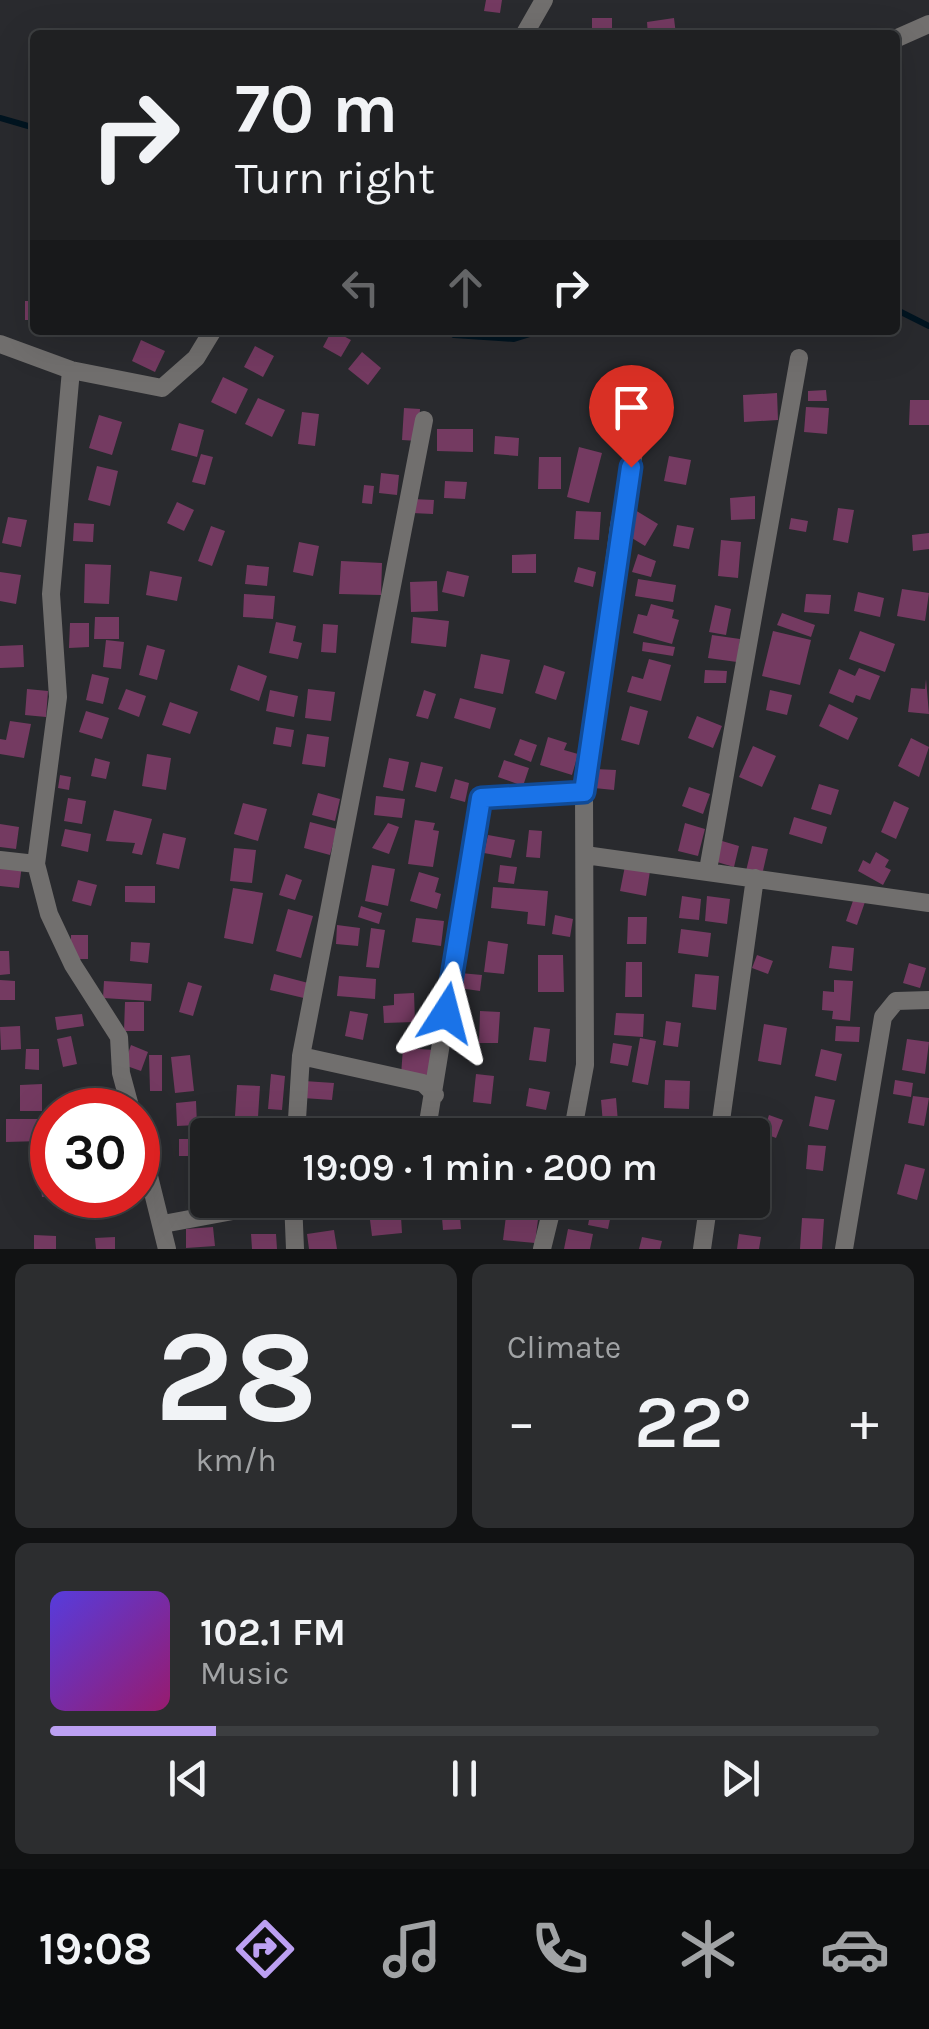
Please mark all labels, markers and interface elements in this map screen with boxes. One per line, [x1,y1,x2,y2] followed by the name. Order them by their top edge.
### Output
[235,68,398,150] text: 70 m
[70,70,200,200] icon: right
[235,152,435,204] text: Turn right
[333,260,388,315] icon: left
[438,260,493,315] icon: ahead
[543,260,598,315] icon: right
[589,365,674,468] pin
[604,380,659,435] icon: arrive
[394,961,498,1065] position arrow
[30,1088,160,1218] speed limit sign: 30
[302,1145,658,1190] text: 19:09 · 1 min · 200 m
[155,1301,317,1453] text: 28
[507,1329,621,1366] text: Climate
[634,1378,752,1466] text: 22°
[507,1390,536,1454] text: −
[850,1390,879,1454] text: +
[195,1442,277,1479] text: km/h
[200,1610,346,1655] text: 102.1 FM
[200,1655,289,1692] text: Music
[161,1751,216,1806] icon: previous
[437,1751,492,1806] icon: pause
[713,1751,768,1806] icon: next
[230,1914,300,1984] icon: directions
[377,1914,447,1984] icon: music
[525,1914,595,1984] icon: phone
[673,1914,743,1984] icon: climate
[820,1914,890,1984] icon: car
[39,1923,152,1975] text: 19:08

